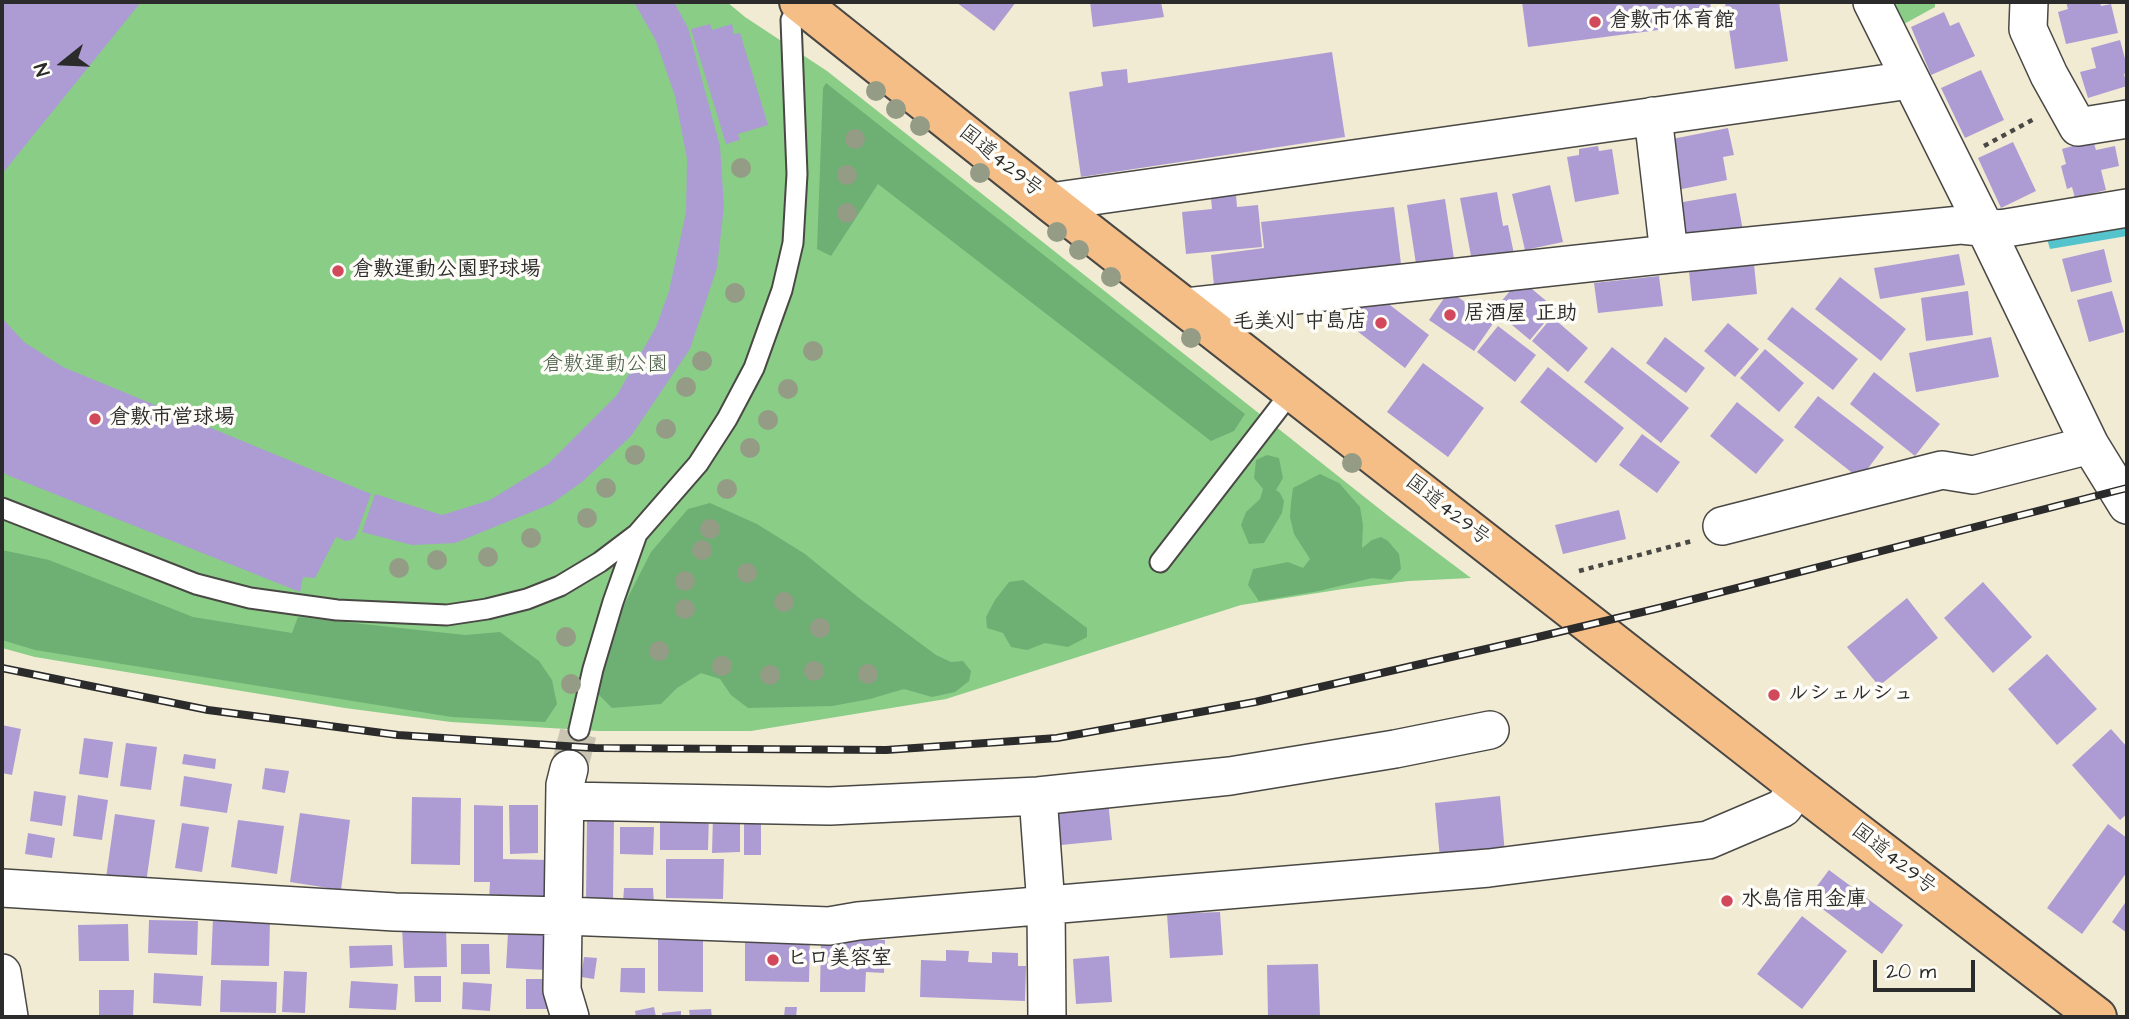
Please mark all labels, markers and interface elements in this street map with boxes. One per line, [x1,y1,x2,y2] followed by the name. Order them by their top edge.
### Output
[1609,9,1735,35] place label: 倉敷市体育館
[1587,14,1603,30] marker: 倉敷市体育館
[28,28,98,98] north arrow
[28,60,57,79] text: N
[953,120,1047,204] street label: 国道429号
[352,258,541,284] place label: 倉敷運動公園野球場
[330,263,346,279] marker: 倉敷運動公園野球場
[1464,302,1577,328] place label: 居酒屋 正助
[1442,307,1458,323] marker: 居酒屋 正助
[1233,310,1367,336] place label: 毛美刈 中島店
[1373,315,1389,331] marker: 毛美刈 中島店
[542,353,668,379] park label: 倉敷運動公園
[109,406,235,432] place label: 倉敷市営球場
[87,411,103,427] marker: 倉敷市営球場
[1399,470,1495,552] street label: 国道429号
[1788,682,1914,708] place label: ルシェルシュ
[1766,687,1782,703] marker: ルシェルシュ
[1845,819,1941,901] street label: 国道429号
[1741,888,1867,914] place label: 水島信用金庫
[1719,893,1735,909] marker: 水島信用金庫
[1877,946,1979,990] scale bar
[787,947,892,973] place label: ヒロ美容室
[765,952,781,968] marker: ヒロ美容室
[1886,957,1936,986] text: 20 m

